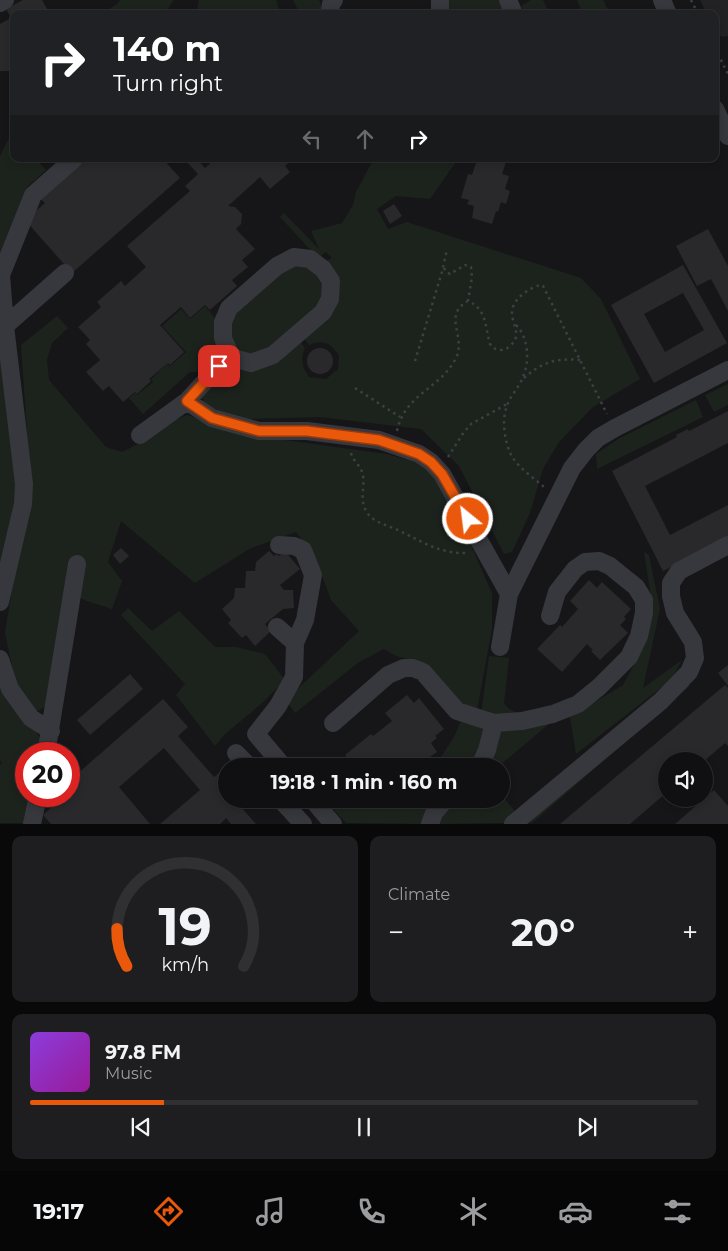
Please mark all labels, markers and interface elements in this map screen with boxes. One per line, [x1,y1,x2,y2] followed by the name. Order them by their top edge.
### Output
[113,27,221,70] text: 140 m
[30,30,95,95] icon: right
[113,70,223,97] text: Turn right
[298,125,326,153] icon: left
[351,125,379,153] icon: ahead
[404,125,432,153] icon: right
[198,345,240,387] pin
[205,352,233,380] icon: arrive
[441,492,493,544] position arrow
[15,742,80,807] speed limit sign: 20
[658,752,713,807] map controls
[658,752,713,807] button: sound
[271,771,457,794] text: 19:18 · 1 min · 160 m
[388,885,450,904] text: Climate
[158,895,212,958] text: 19
[511,909,575,956] text: 20°
[388,915,404,949] text: −
[682,915,698,949] text: +
[161,954,209,975] text: km/h
[105,1041,181,1064] text: 97.8 FM
[105,1064,152,1083] text: Music
[127,1113,155,1141] icon: previous
[350,1113,378,1141] icon: pause
[573,1113,601,1141] icon: next
[151,1194,186,1229] icon: directions
[253,1194,288,1229] icon: music
[354,1194,389,1229] icon: phone
[456,1194,491,1229] icon: climate
[558,1194,593,1229] icon: car
[660,1194,695,1229] icon: filters
[33,1198,84,1225] text: 19:17

